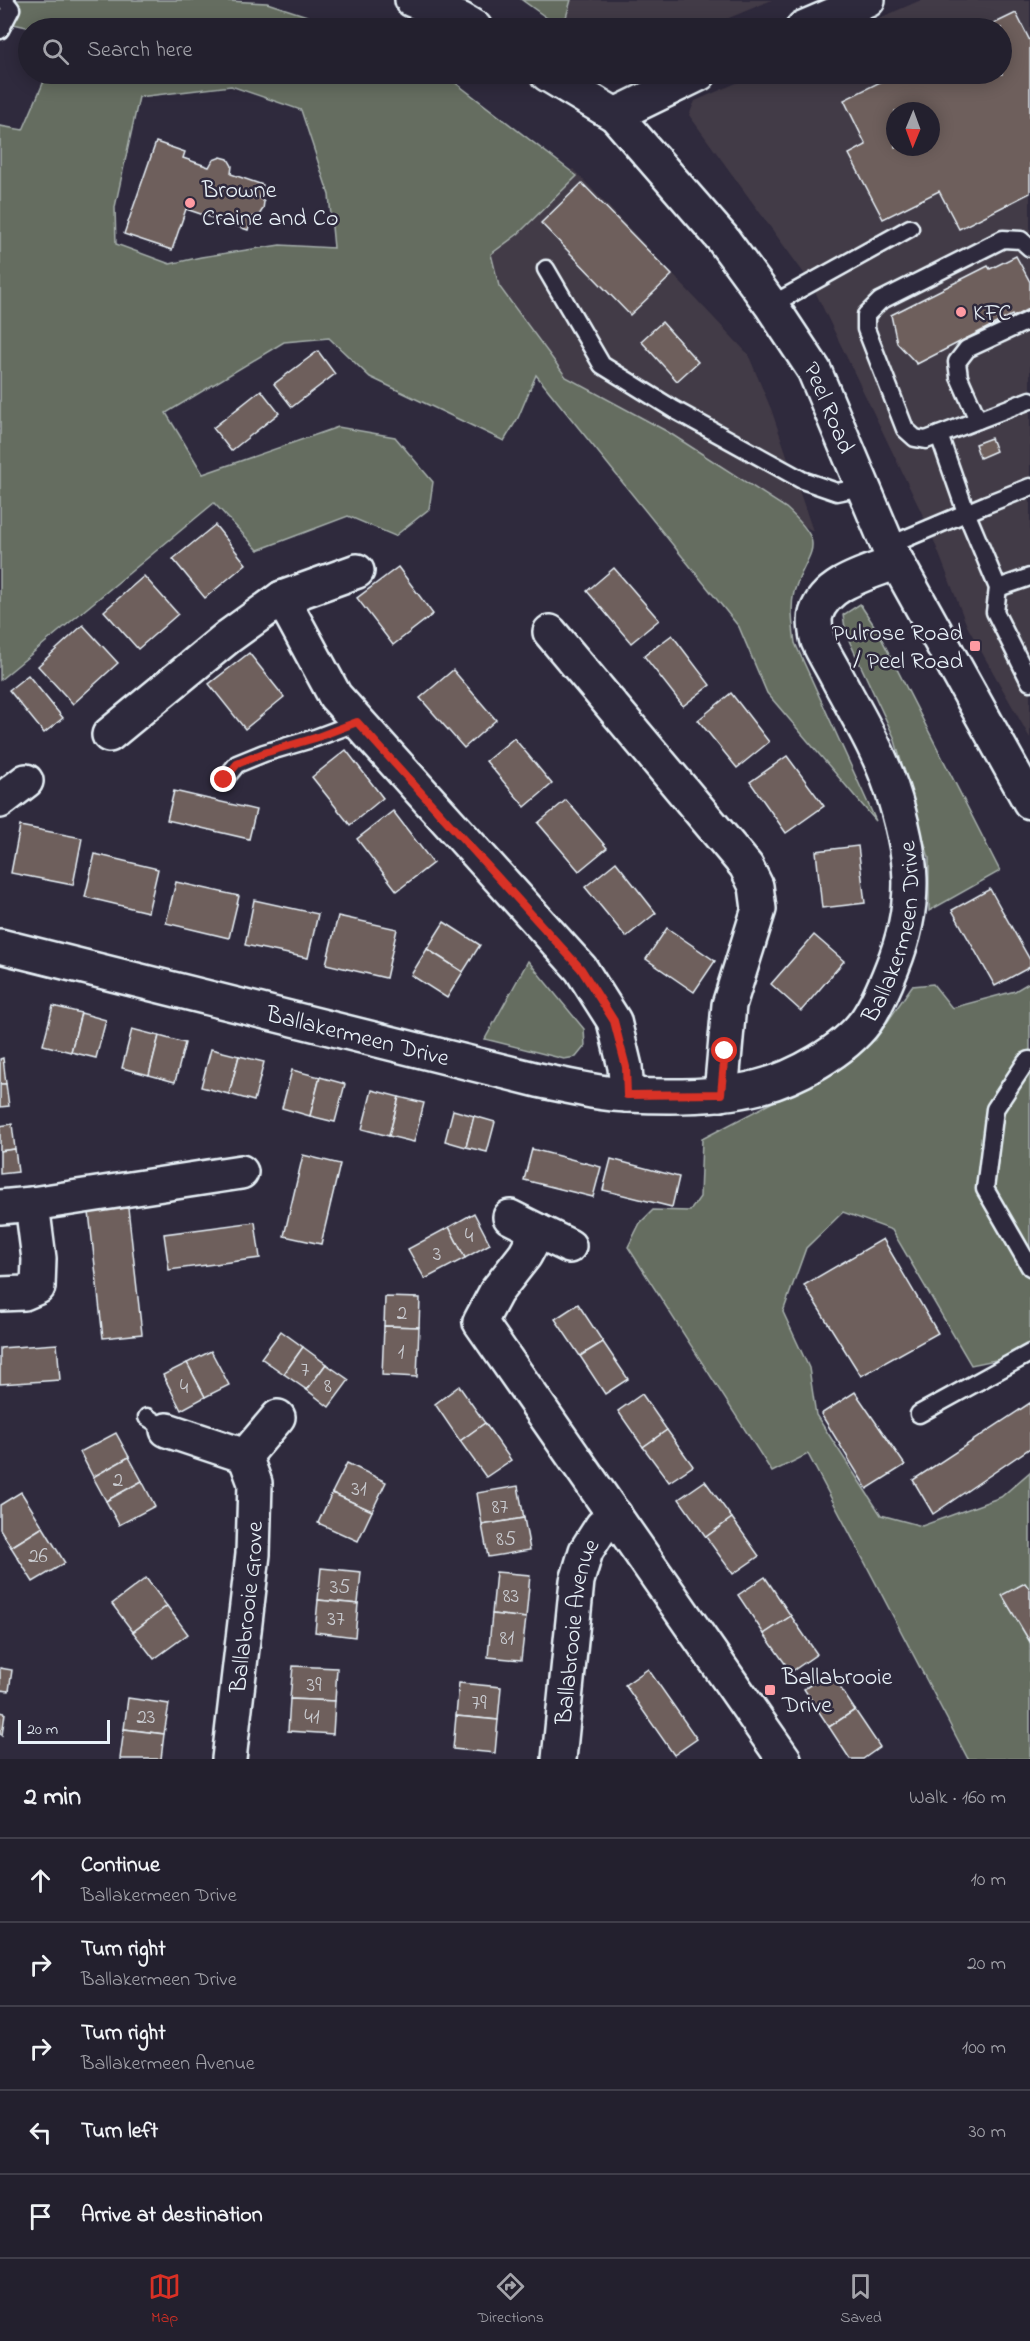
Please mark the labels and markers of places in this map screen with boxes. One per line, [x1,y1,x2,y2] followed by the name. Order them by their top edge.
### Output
[201,174,338,237] place label: Browne Craine and Co
[183,196,197,210] marker: Browne Craine and Co
[973,297,1011,332] place label: KFC
[954,305,968,319] marker: KFC
[832,617,964,680] place label: Pulrose Road / Peel Road
[968,639,982,653] marker: Pulrose Road / Peel Road
[781,1661,893,1724] place label: Ballabrooie Drive
[763,1683,777,1697] marker: Ballabrooie Drive

